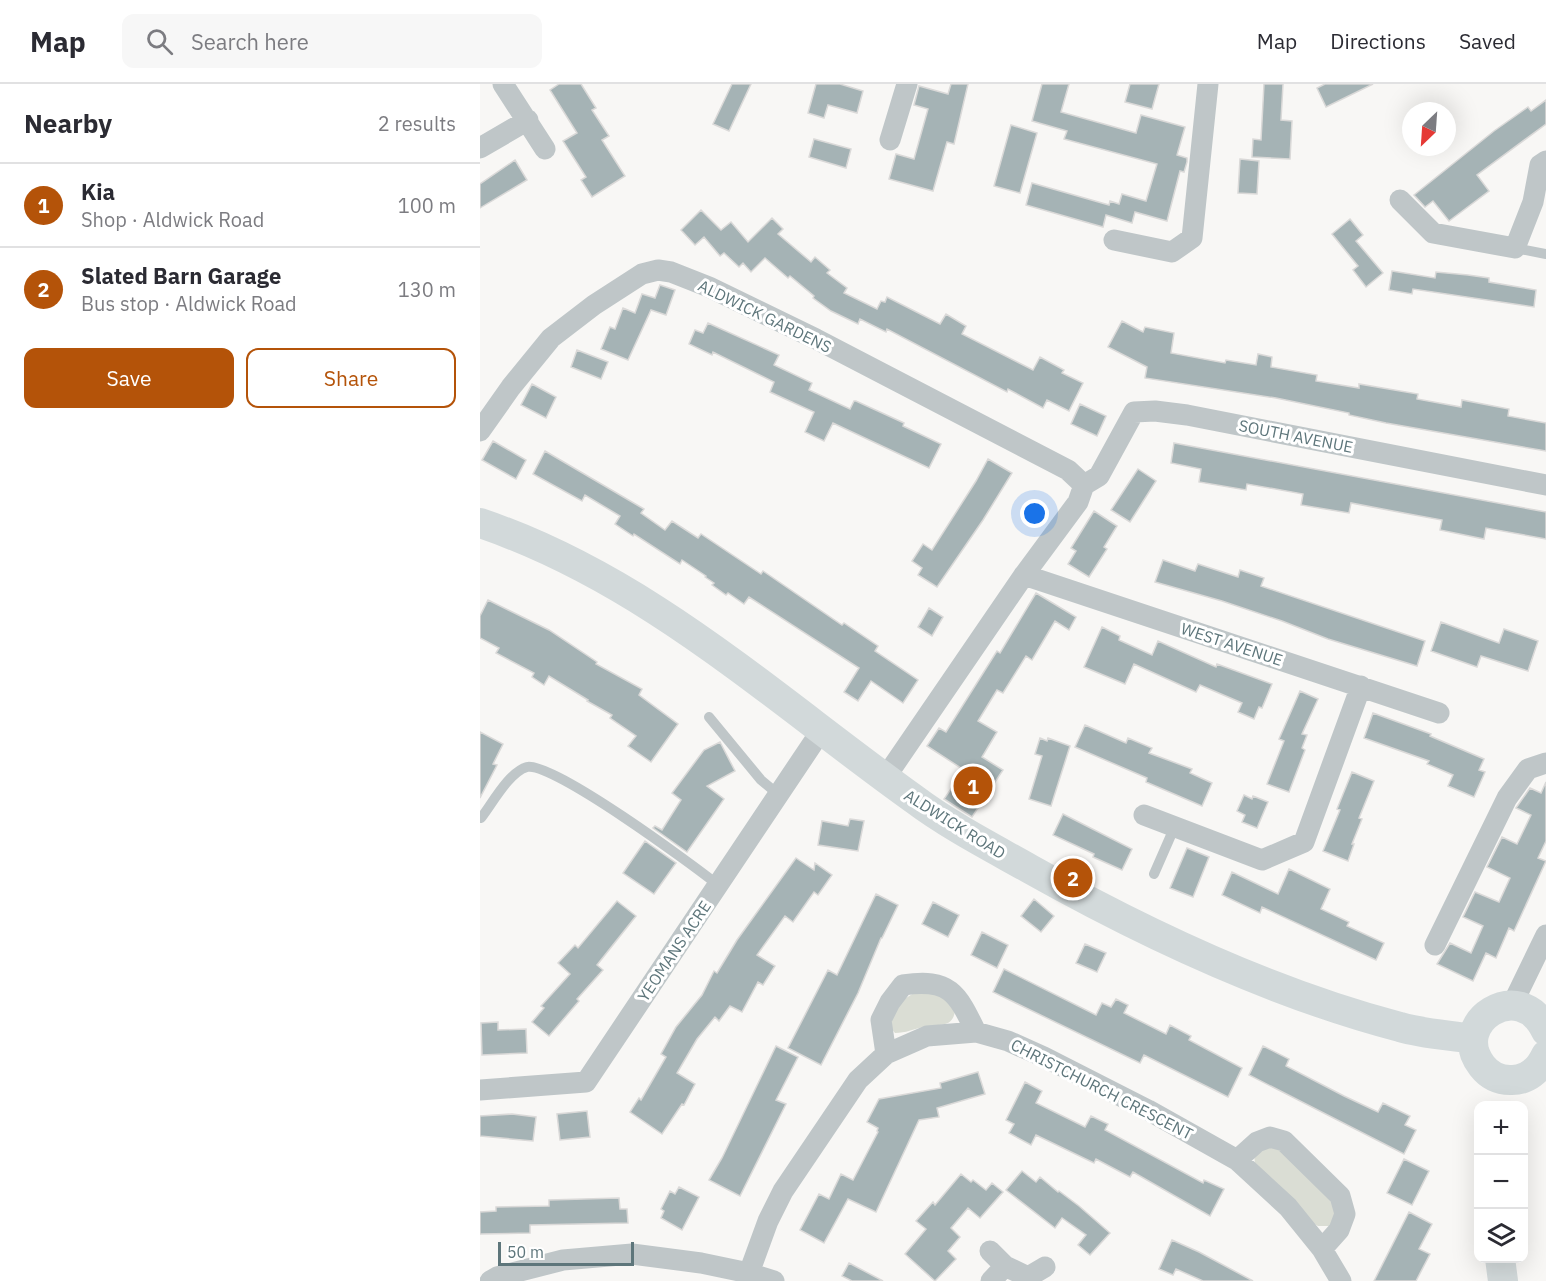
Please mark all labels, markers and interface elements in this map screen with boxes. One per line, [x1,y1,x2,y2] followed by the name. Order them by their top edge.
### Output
[122,14,542,68] search box
[30,23,86,60] text: Map
[143,25,176,58] icon: search
[191,27,309,56] text: Search here
[1257,27,1297,55] text: Map
[1330,27,1426,55] text: Directions
[1459,27,1516,55] text: Saved
[1402,102,1456,156] north arrow
[24,106,112,140] text: Nearby
[378,110,456,137] text: 2 results
[81,177,115,206] text: Kia
[38,192,50,219] text: 1
[398,192,456,219] text: 100 m
[81,206,264,233] text: Shop · Aldwick Road
[81,261,281,290] text: Slated Barn Garage
[695,275,835,357] street label: ALDWICK GARDENS
[38,276,50,303] text: 2
[398,276,456,303] text: 130 m
[81,290,297,317] text: Bus stop · Aldwick Road
[24,348,234,408] button: Save
[246,348,456,408] button: Share
[1237,415,1355,457] street label: SOUTH AVENUE
[1020,499,1049,528] your location
[1179,618,1285,670] street label: WEST AVENUE
[954,764,992,808] pin: 1
[901,785,1009,863] street label: ALDWICK ROAD
[1054,856,1092,900] pin: 2
[633,897,715,1005] street label: YEOMANS ACRE
[1008,1034,1196,1144] street label: CHRISTCHURCH CRESCENT
[1474,1101,1528,1263] map controls
[1474,1101,1528,1155] button: +
[1474,1155,1528,1209] button: −
[1474,1209,1528,1263] button: layers
[498,1239,634,1266] scale bar
[507,1242,544,1262] text: 50 m

